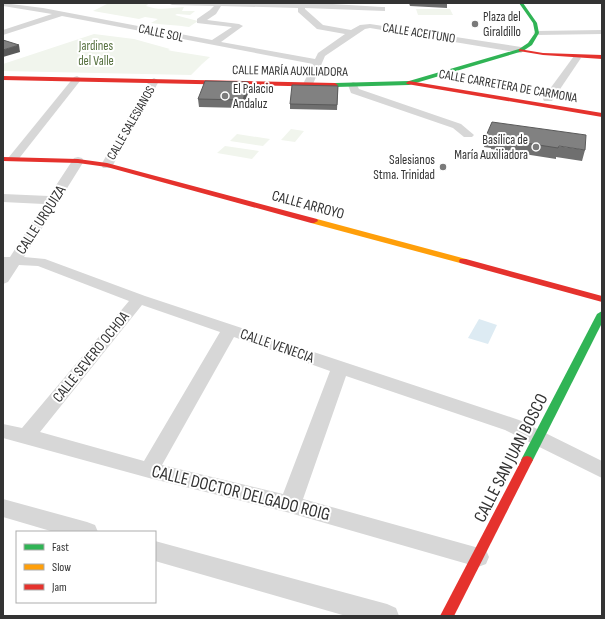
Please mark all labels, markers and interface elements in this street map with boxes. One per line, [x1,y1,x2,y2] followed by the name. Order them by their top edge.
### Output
[483,9,521,40] place label: Plaza del Giraldillo
[381,19,457,47] street label: CALLE ACEITUNO
[470,19,480,29] marker: Plaza del Giraldillo
[137,20,185,46] street label: CALLE SOL
[78,38,114,69] park label: Jardines del Valle
[232,62,348,80] street label: CALLE MARÍA AUXILIADORA
[437,66,579,106] street label: CALLE CARRETERA DE CARMONA
[232,81,274,112] place label: El Palacio Andaluz
[103,83,159,163] street label: CALLE SALESIANOS
[220,91,230,101] marker: El Palacio Andaluz
[454,132,528,163] place label: Basílica de María Auxiliadora
[531,142,541,152] marker: Basílica de María Auxiliadora
[373,152,435,183] place label: Salesianos Stma. Trinidad
[438,162,448,172] marker: Salesianos Stma. Trinidad
[12,182,71,258] street label: CALLE URQUIZA
[270,186,346,224] street label: CALLE ARROYO
[49,307,134,406] street label: CALLE SEVERO OCHOA
[238,325,317,368] street label: CALLE VENECIA
[469,390,553,526] street label: CALLE SAN JUAN BOSCO
[150,461,332,525] street label: CALLE DOCTOR DELGADO ROIG
[16,531,156,603] legend
[52,540,69,555] text: Fast
[52,560,71,575] text: Slow
[51,580,67,595] text: Jam

